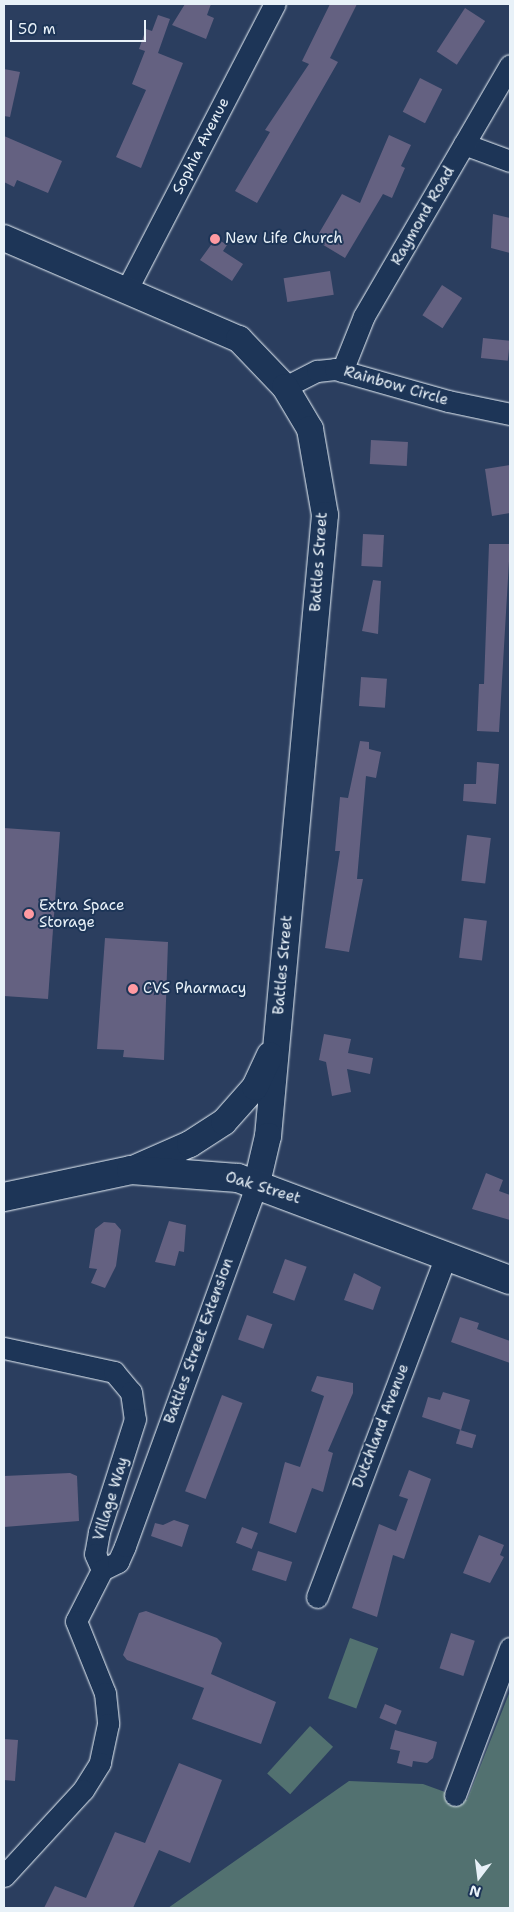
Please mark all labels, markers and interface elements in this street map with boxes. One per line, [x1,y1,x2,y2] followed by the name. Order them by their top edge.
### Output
[12,10,149,42] scale bar
[18,19,56,39] text: 50 m
[169,95,233,197] street label: Sophia Avenue
[387,163,459,269] street label: Raymond Road
[225,230,343,248] place label: New Life Church
[209,233,221,245] marker: New Life Church
[342,362,450,410] street label: Rainbow Circle
[307,512,331,612] street label: Battles Street
[39,896,125,931] place label: Extra Space Storage
[23,908,35,920] marker: Extra Space Storage
[270,915,296,1015] street label: Battles Street
[143,980,246,998] place label: CVS Pharmacy
[127,983,139,995] marker: CVS Pharmacy
[223,1168,303,1208] street label: Oak Street
[161,1256,237,1426] street label: Battles Street Extension
[349,1361,413,1491] street label: Dutchland Avenue
[90,1455,132,1543] street label: Village Way
[454,1852,504,1902] north arrow
[467,1881,483,1902] text: N

